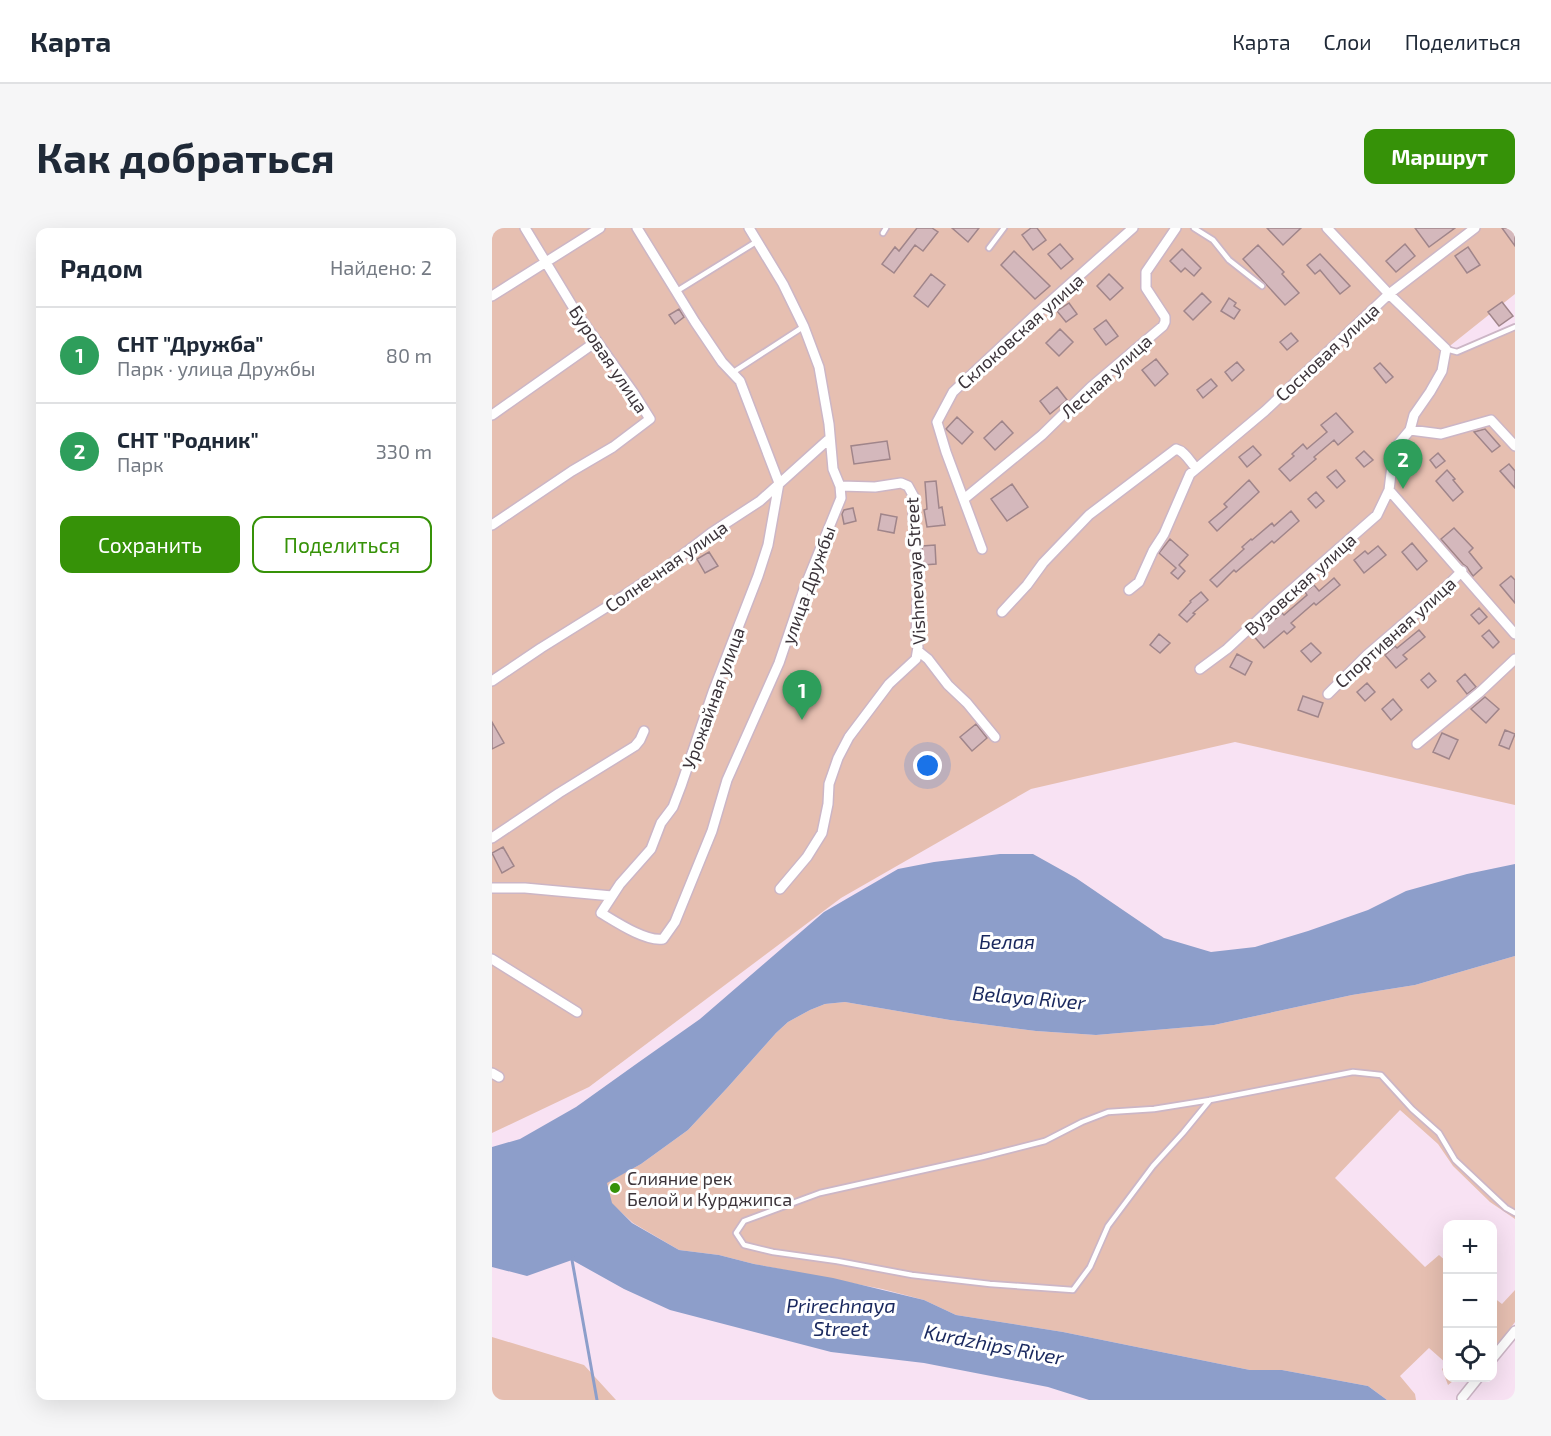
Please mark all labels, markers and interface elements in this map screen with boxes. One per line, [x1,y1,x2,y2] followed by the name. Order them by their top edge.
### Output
[30,24,111,58] text: Карта
[1232,29,1291,54] text: Карта
[1324,29,1372,54] text: Слои
[1405,29,1521,54] text: Поделиться
[1364,129,1515,184] button: Маршрут
[36,131,335,181] text: Как добраться
[60,252,143,283] text: Рядом
[330,255,432,279] text: Найдено: 2
[952,268,1088,394] street label: Склоковская улица
[1271,298,1383,406] street label: Сосновая улица
[565,301,653,417] street label: Буровая улица
[1056,329,1156,423] street label: Лесная улица
[117,330,264,356] text: СНТ "Дружба"
[75,343,84,367] text: 1
[386,343,432,367] text: 80 m
[117,356,316,380] text: Парк · улица Дружбы
[117,426,259,452] text: СНТ "Родник"
[74,439,85,463] text: 2
[376,439,432,463] text: 330 m
[1384,440,1422,489] pin: 2
[117,452,164,476] text: Парк
[900,496,930,645] street label: Vishnevaya Street
[60,516,240,573] button: Сохранить
[252,516,432,573] button: Поделиться
[600,516,732,616] street label: Солнечная улица
[776,523,840,647] street label: улица Дружбы
[1240,528,1360,640] street label: Вузовская улица
[1330,572,1460,692] street label: Спортивная улица
[677,624,749,772] street label: Урожайная улица
[782,670,822,720] pin: 1
[913,751,942,780] your location
[979,929,1035,953] water label: Белая
[971,980,1088,1015] water label: Belaya River
[627,1167,792,1210] place label: Слияние рек Белой и Курджипса
[608,1181,622,1195] marker: Слияние рек Белой и Курджипса
[1443,1220,1497,1382] map controls
[1443,1220,1497,1274] button: +
[1443,1274,1497,1328] button: −
[786,1293,896,1340] water label: Prirechnaya Street
[922,1319,1067,1369] water label: Kurdzhips River
[1443,1328,1497,1382] button: locate

